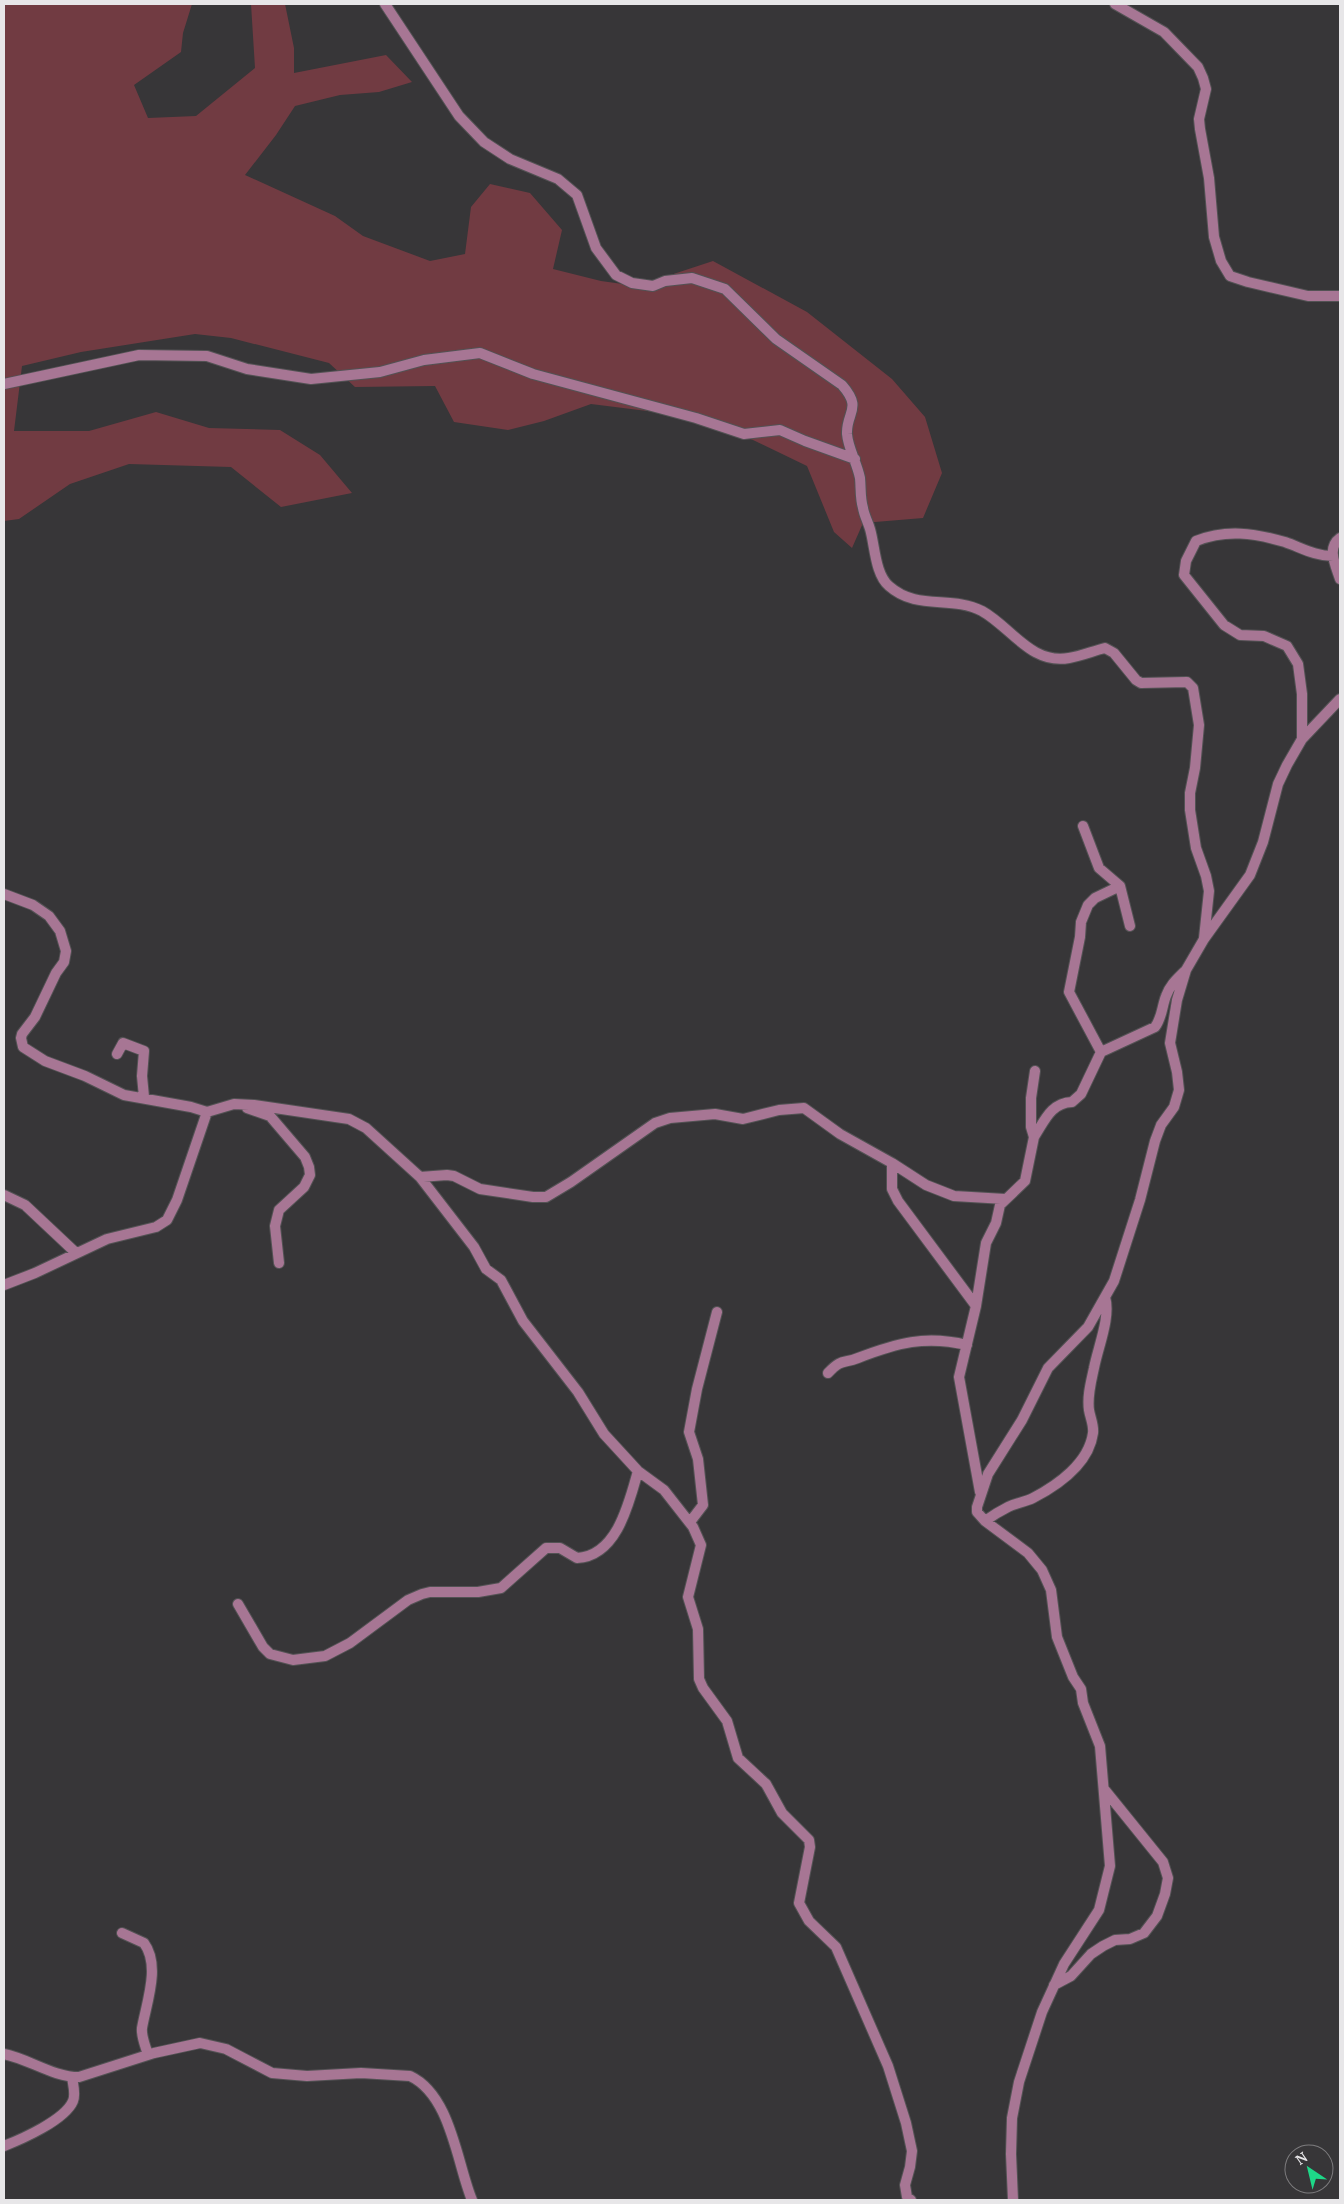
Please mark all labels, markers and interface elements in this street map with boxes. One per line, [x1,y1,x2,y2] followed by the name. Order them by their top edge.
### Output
[1284,2144,1334,2194] north arrow
[1291,2147,1311,2169] text: N

